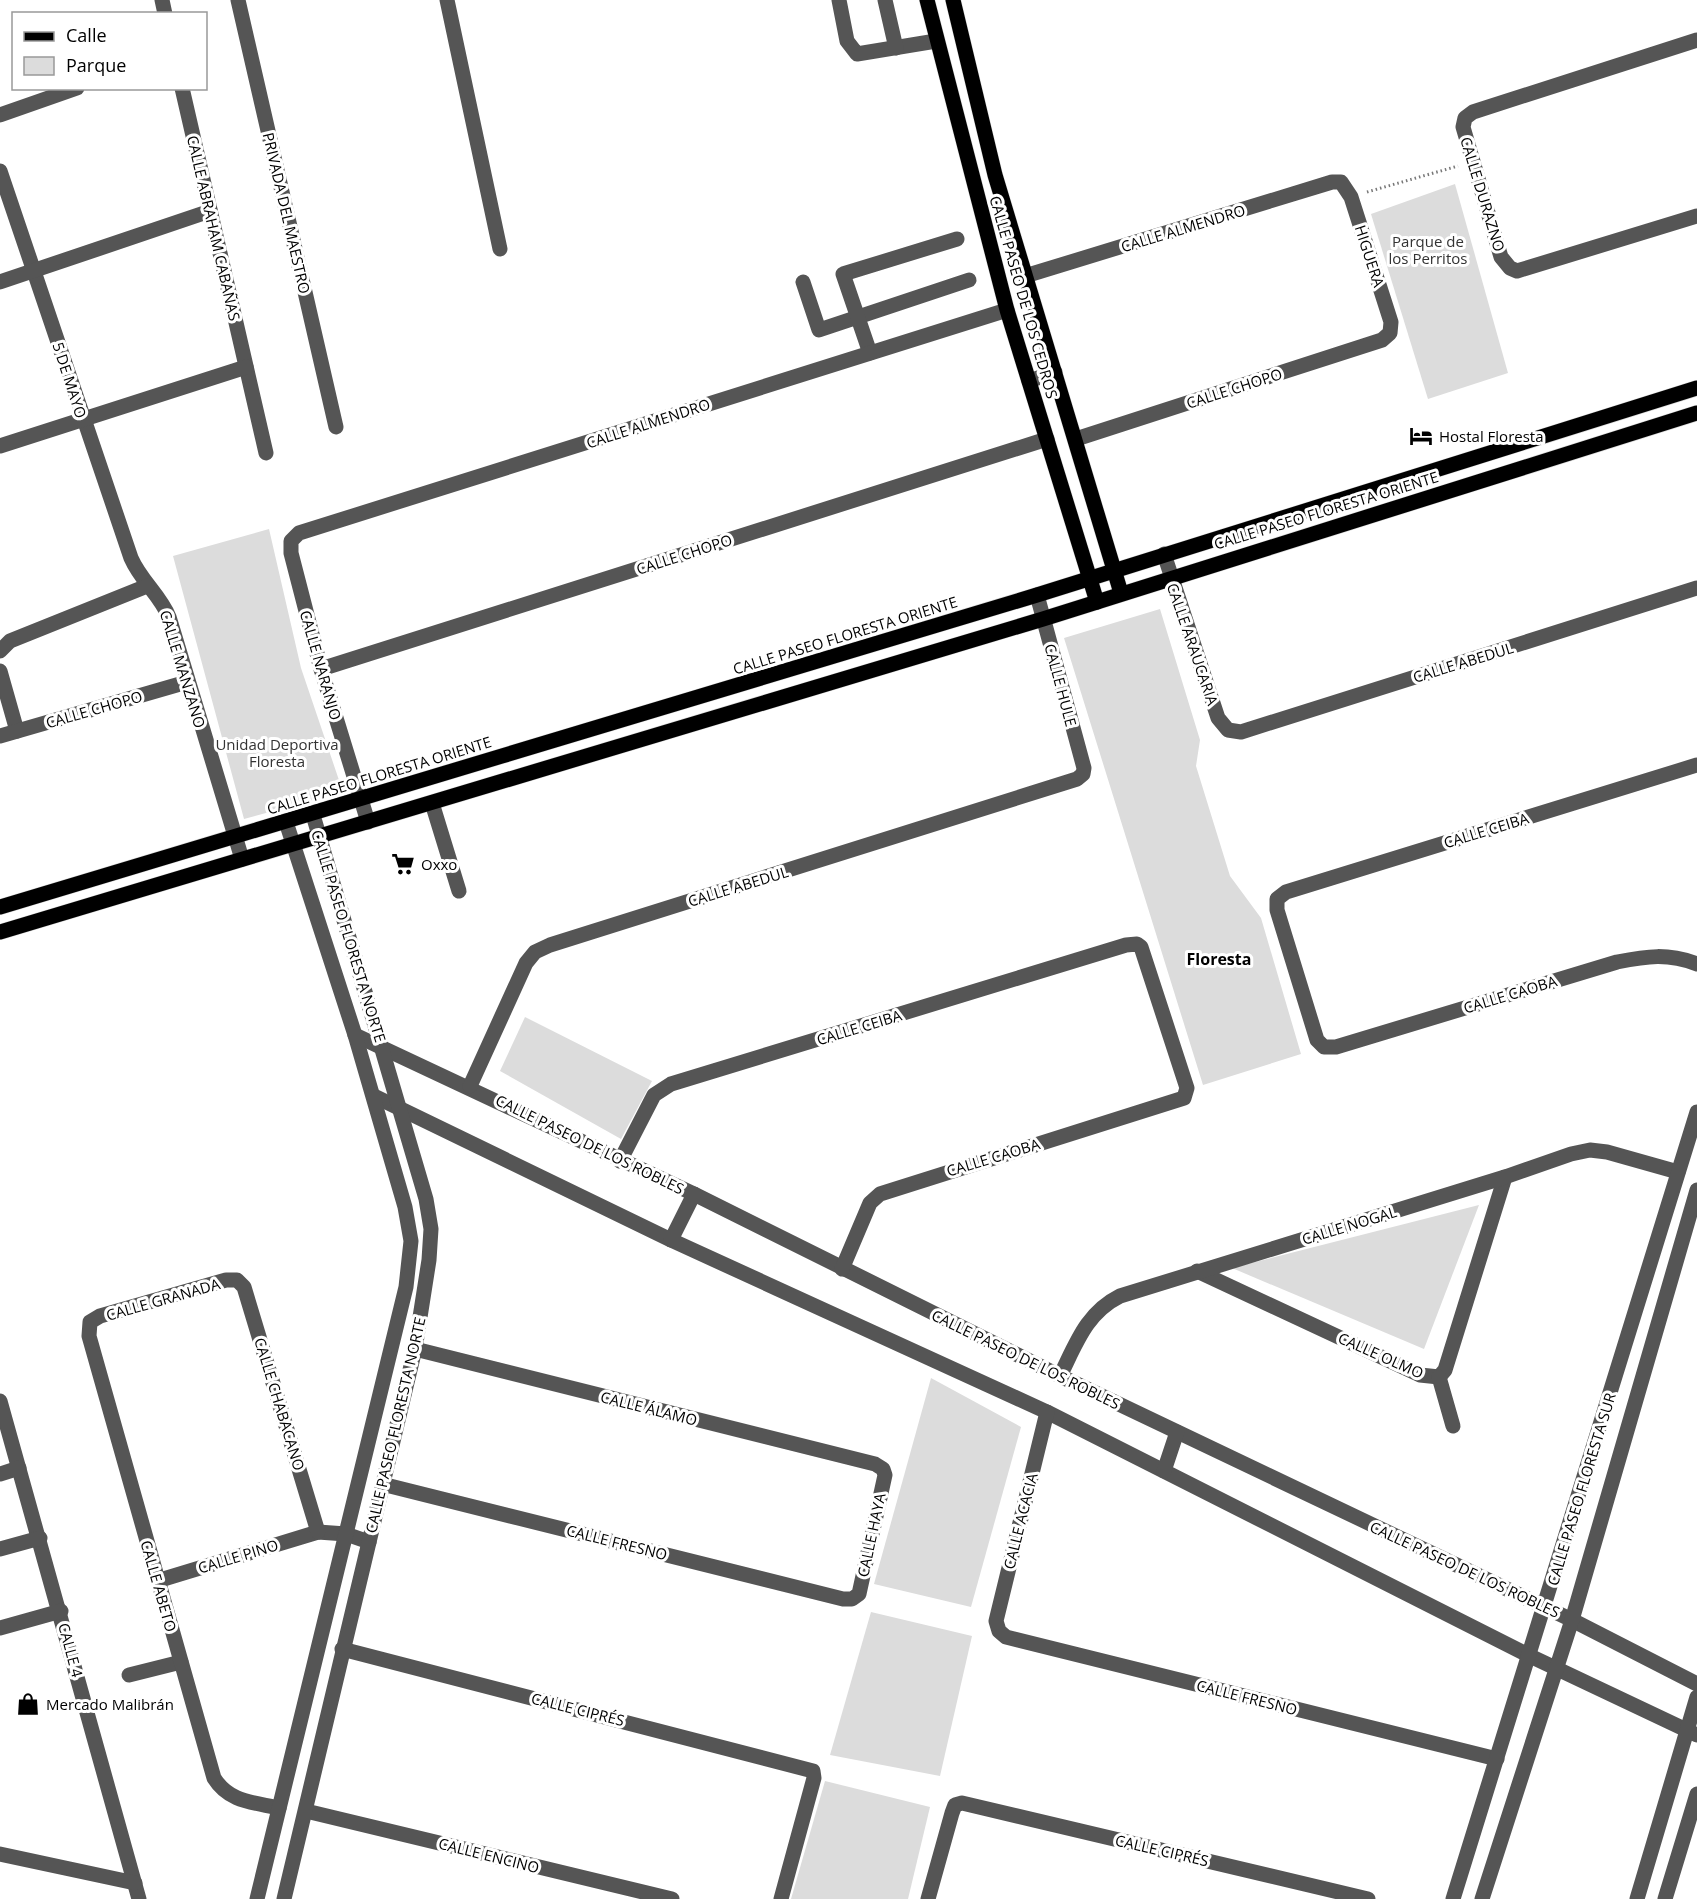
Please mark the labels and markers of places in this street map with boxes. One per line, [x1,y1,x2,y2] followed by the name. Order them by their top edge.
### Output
[1408,423,1434,449] hotel icon: Hostal Floresta
[1439,426,1544,446] place label: Hostal Floresta
[390,851,416,877] supermarket icon: Oxxo
[421,854,457,874] place label: Oxxo
[15,1691,41,1717] shop icon: Mercado Malibrán
[46,1694,174,1714] place label: Mercado Malibrán

